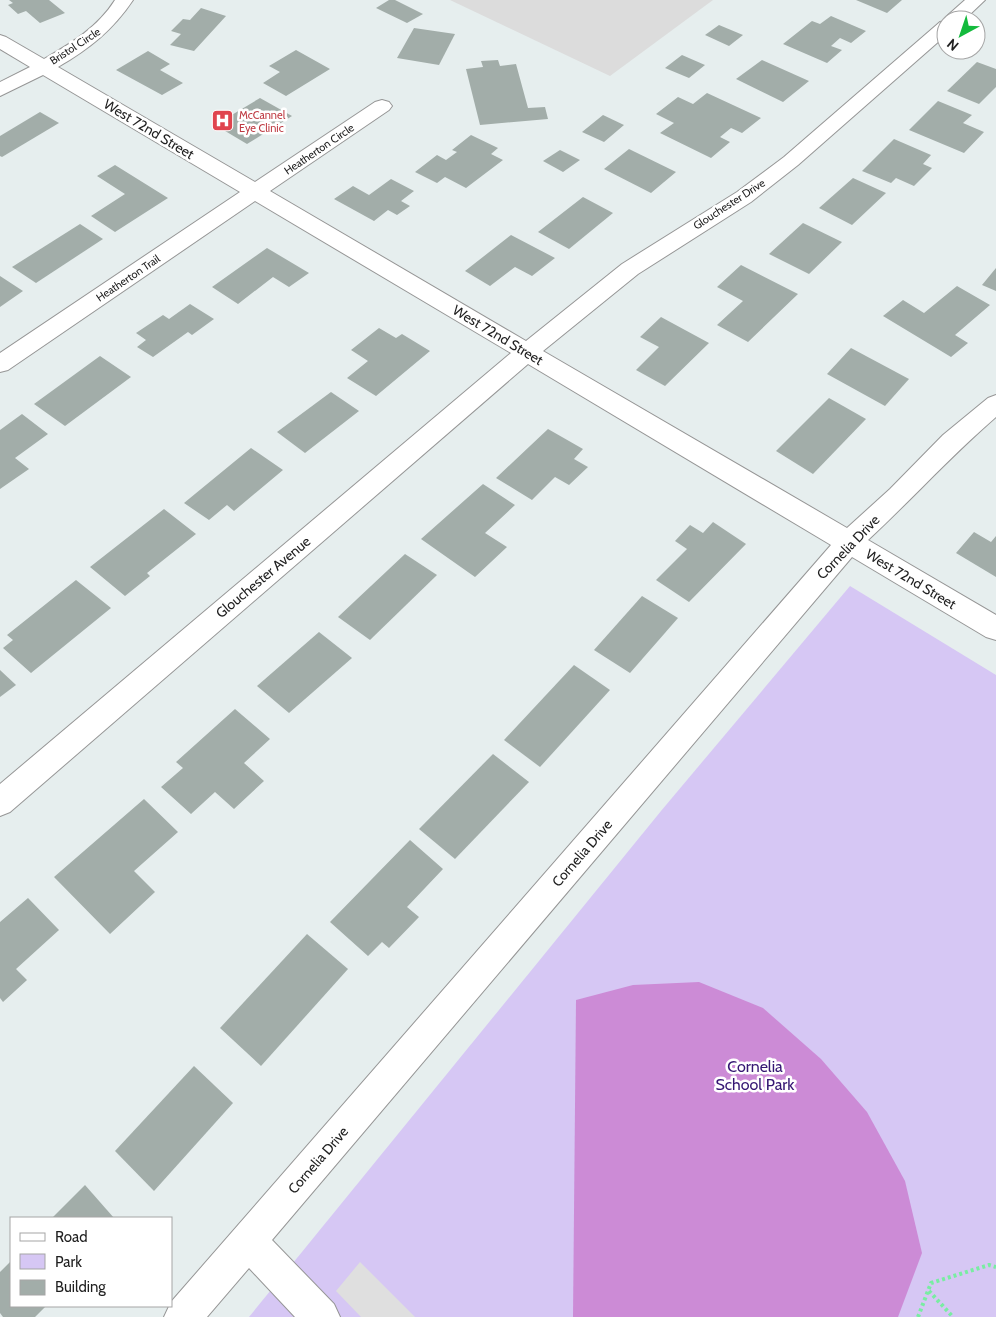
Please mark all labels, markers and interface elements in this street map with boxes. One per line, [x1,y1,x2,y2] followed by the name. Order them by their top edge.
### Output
[936,10,986,60] north arrow
[47,24,103,68] street label: Bristol Circle
[943,35,962,55] text: N
[100,95,198,163] street label: West 72nd Street
[239,108,286,135] place label: McCannel Eye Clinic
[211,109,235,133] hospital icon: McCannel Eye Clinic
[281,120,357,178] street label: Heatherton Circle
[690,175,768,232] street label: Glouchester Drive
[93,251,163,305] street label: Heatherton Trail
[449,301,547,369] street label: West 72nd Street
[813,511,883,583] street label: Cornelia Drive
[212,532,314,622] street label: Glouchester Avenue
[862,545,960,613] street label: West 72nd Street
[548,816,616,890] street label: Cornelia Drive
[715,1057,795,1094] park label: Cornelia School Park
[284,1123,352,1197] street label: Cornelia Drive
[10,1217,172,1307] legend
[55,1228,88,1246] text: Road
[55,1253,82,1271] text: Park
[55,1278,106,1296] text: Building

